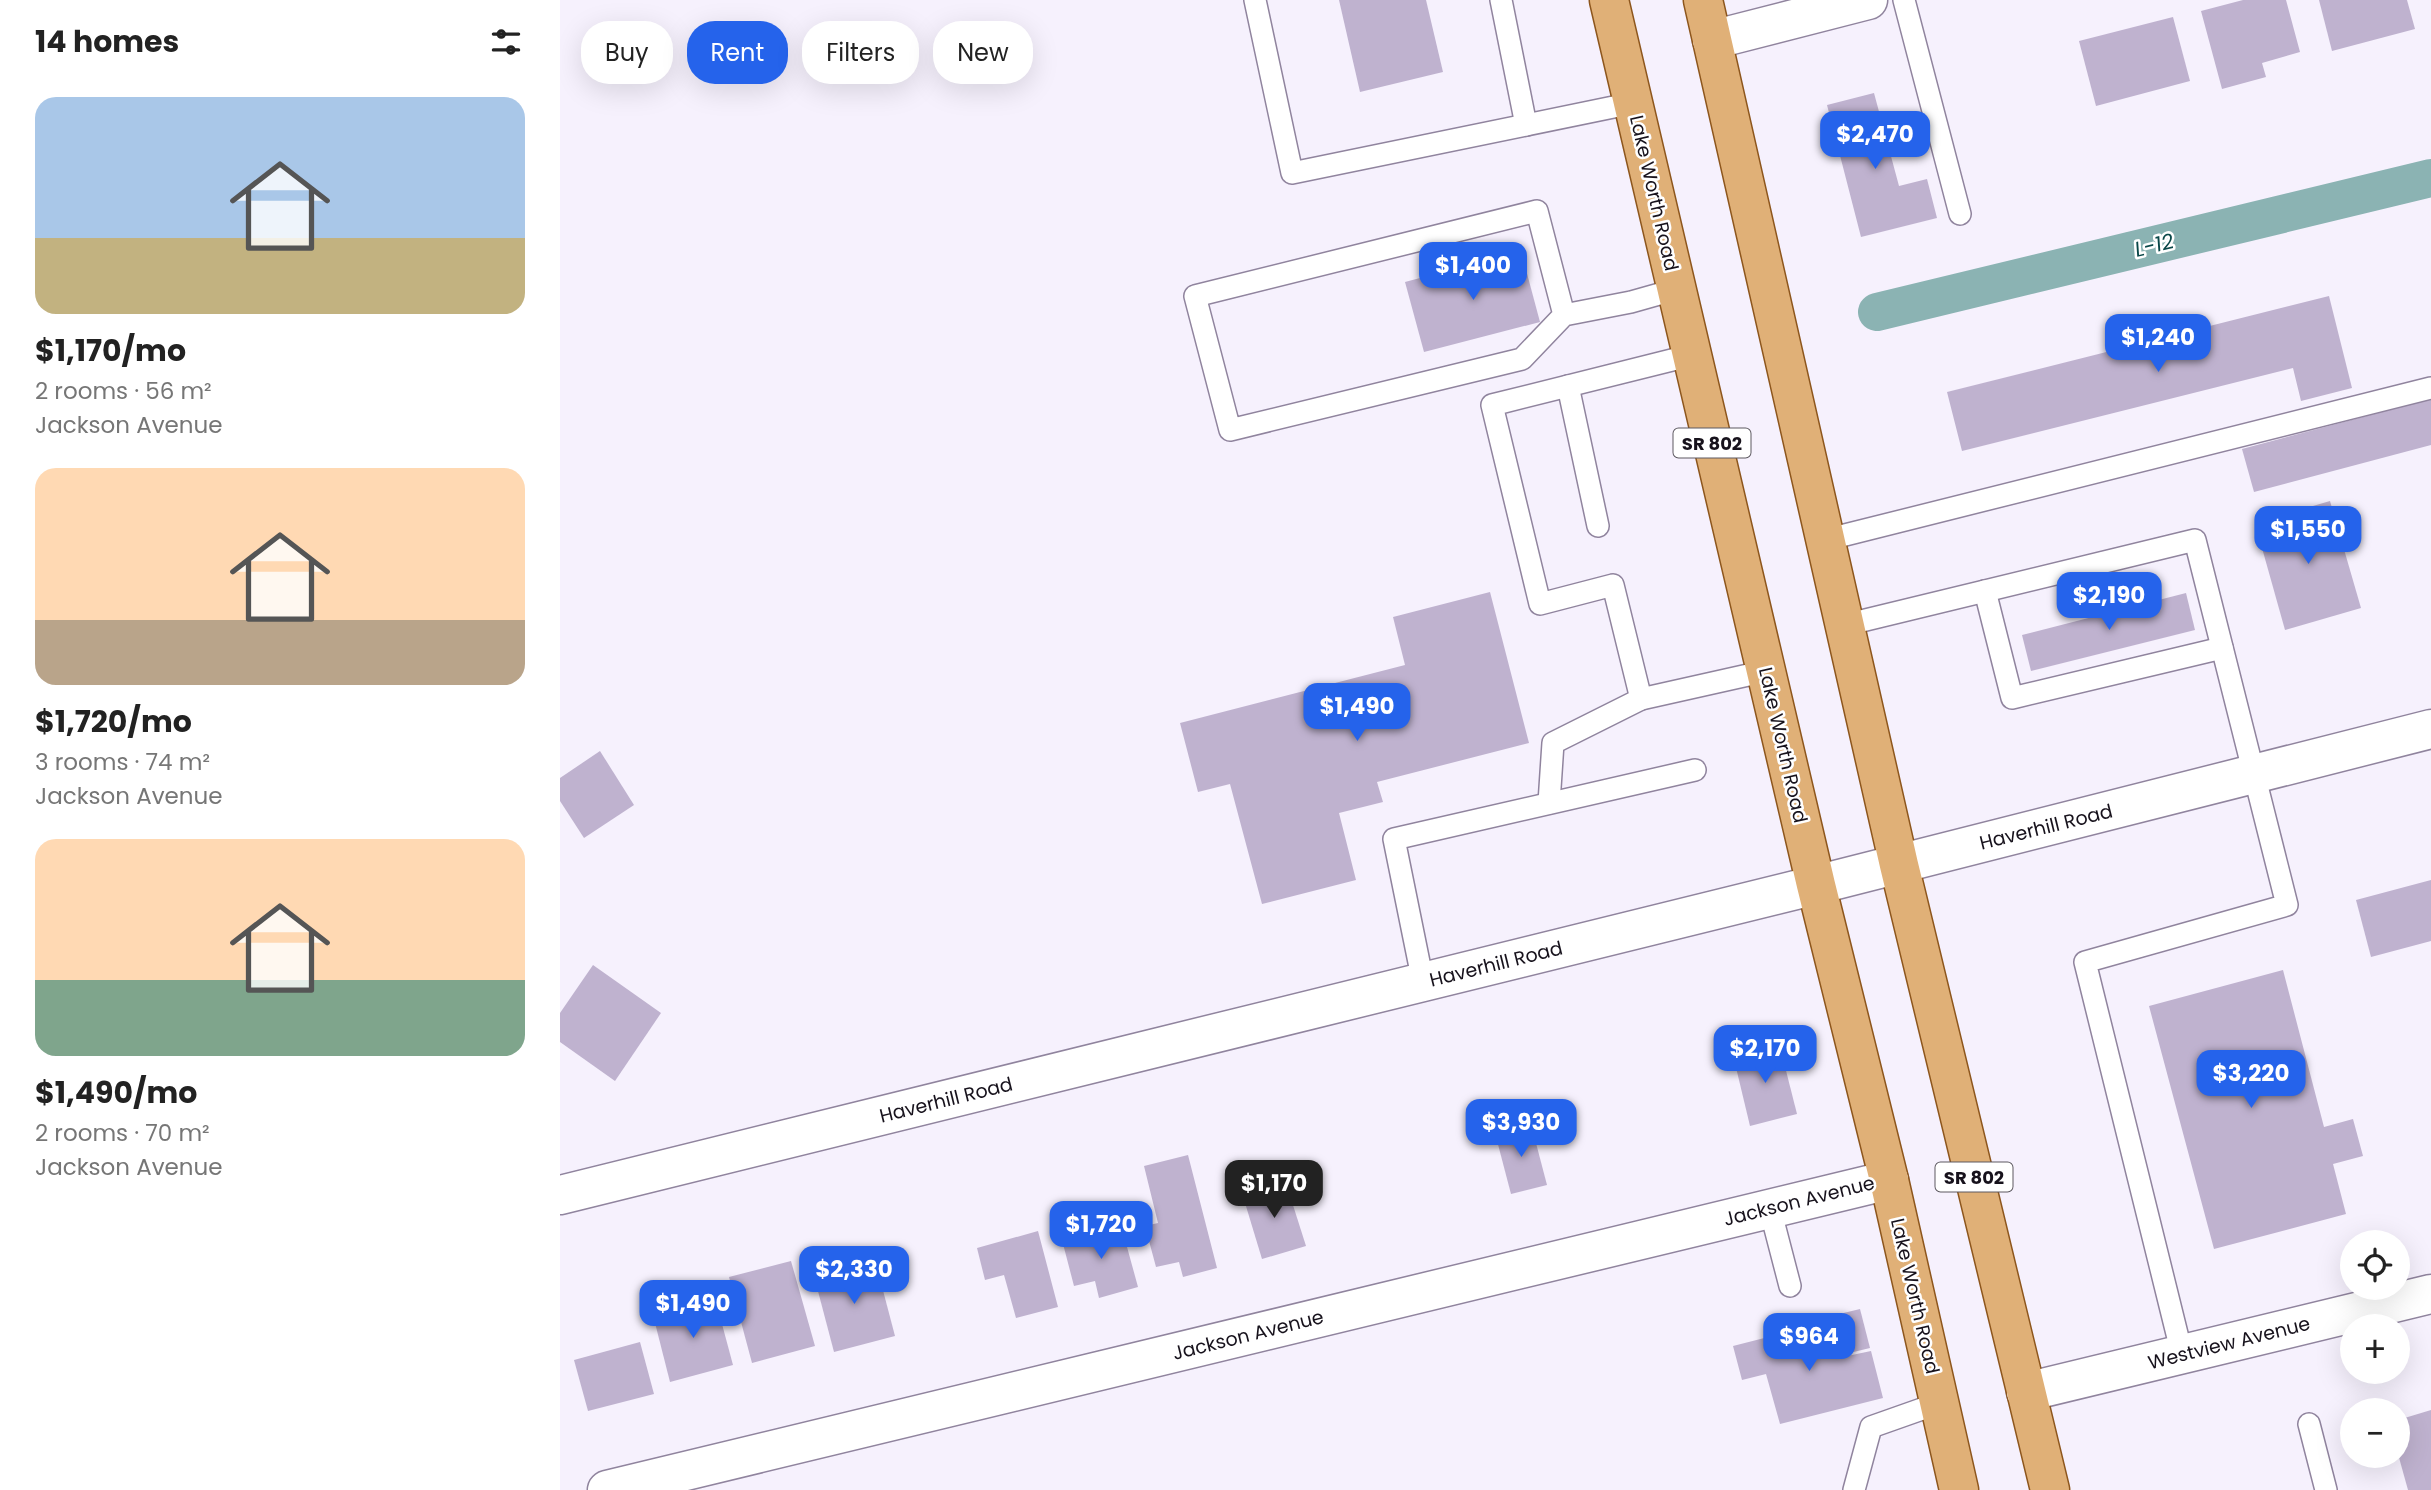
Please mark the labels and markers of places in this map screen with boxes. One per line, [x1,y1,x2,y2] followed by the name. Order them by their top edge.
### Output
[1818,111,1932,171] pin: $2,470
[1416,243,1530,302] pin: $1,400
[2101,314,2215,374] pin: $1,240
[2251,506,2365,566] pin: $1,550
[2052,572,2166,632] pin: $2,190
[1300,684,1414,743] pin: $1,490
[1708,1026,1822,1085] pin: $2,170
[2194,1050,2308,1110] pin: $3,220
[1464,1100,1578,1159] pin: $3,930
[1217,1160,1331,1220] pin: $1,170
[1044,1202,1158,1261] pin: $1,720
[797,1246,911,1306] pin: $2,330
[636,1280,750,1340] pin: $1,490
[1768,1314,1850,1373] pin: $964

